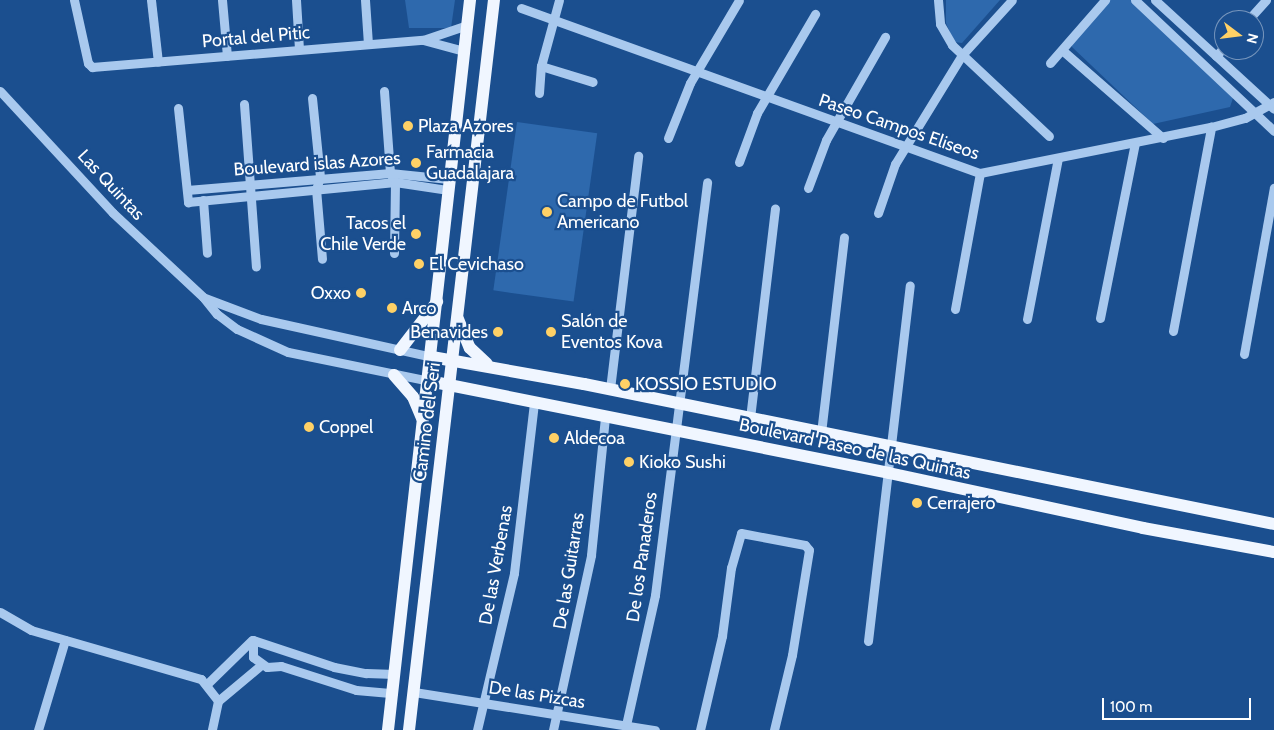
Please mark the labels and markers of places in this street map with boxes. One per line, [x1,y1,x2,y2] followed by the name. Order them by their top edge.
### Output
[418,115,514,137] place label: Plaza Azores
[402,120,414,132] marker: Plaza Azores
[426,142,514,184] place label: Farmacia Guadalajara
[410,157,422,169] marker: Farmacia Guadalajara
[557,191,688,233] place label: Campo de Futbol Americano
[541,206,553,218] marker: Campo de Futbol Americano
[320,213,406,255] place label: Tacos el Chile Verde
[410,228,422,240] marker: Tacos el Chile Verde
[429,253,524,275] place label: El Cevichaso
[413,258,425,270] marker: El Cevichaso
[311,282,351,304] place label: Oxxo
[355,287,367,299] marker: Oxxo
[402,297,436,319] place label: Arco
[386,302,398,314] marker: Arco
[561,311,663,354] place label: Salón de Eventos Kova
[410,321,488,343] place label: Benavides
[492,326,504,338] marker: Benavides
[545,326,557,338] marker: Salón de Eventos Kova
[635,373,777,395] place label: KOSSIO ESTUDIO
[619,378,631,390] marker: KOSSIO ESTUDIO
[319,416,373,438] place label: Coppel
[303,421,315,433] marker: Coppel
[564,427,625,449] place label: Aldecoa
[548,432,560,444] marker: Aldecoa
[639,451,726,473] place label: Kioko Sushi
[623,456,635,468] marker: Kioko Sushi
[927,492,995,514] place label: Cerrajero
[911,497,923,509] marker: Cerrajero

